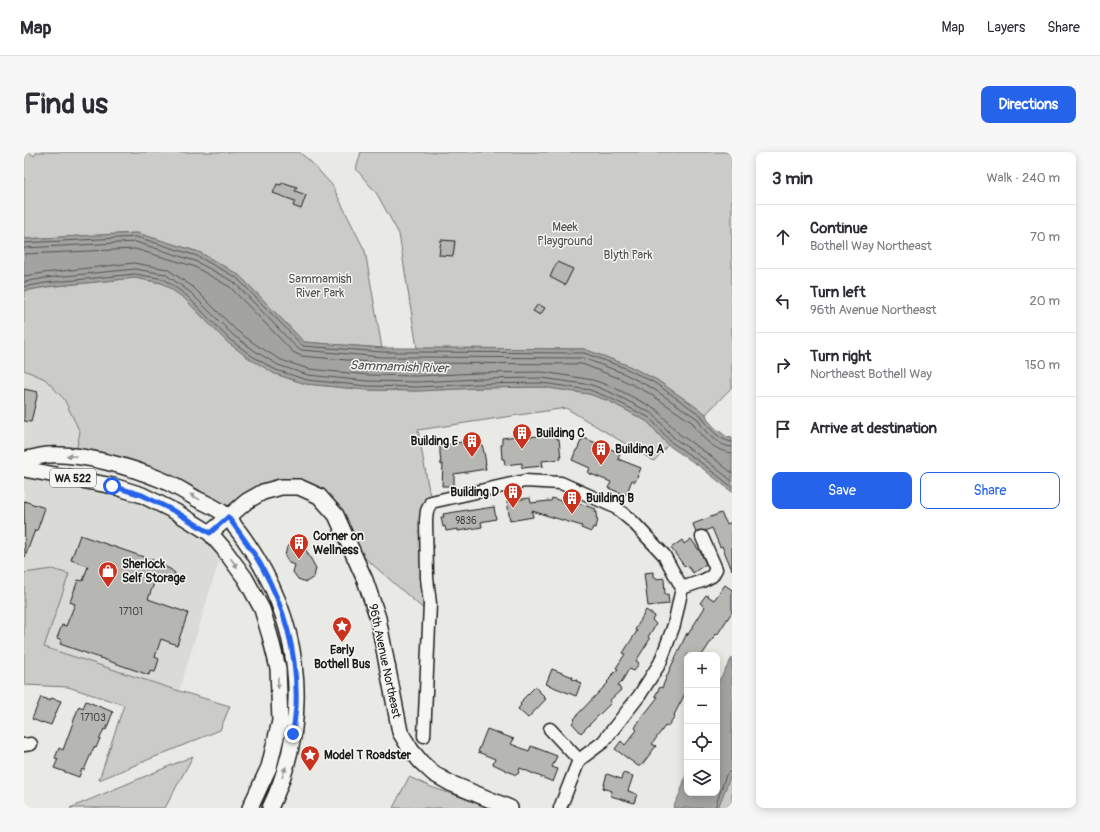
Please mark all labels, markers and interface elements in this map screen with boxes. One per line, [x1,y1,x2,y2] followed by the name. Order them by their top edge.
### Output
[20,16,51,40] text: Map
[942,19,965,36] text: Map
[987,19,1025,36] text: Layers
[1047,19,1080,36] text: Share
[981,86,1076,123] button: Directions
[24,87,108,122] text: Find us
[772,168,813,189] text: 3 min
[986,170,1060,186] text: Walk · 240 m
[810,219,868,238] text: Continue
[537,220,593,249] park label: Meek Playground
[772,226,794,248] icon: ahead
[1030,229,1060,245] text: 70 m
[810,238,932,254] text: Bothell Way Northeast
[604,248,652,263] park label: Blyth Park
[288,272,352,301] park label: Sammamish River Park
[810,283,866,302] text: Turn left
[772,290,794,312] icon: left
[1029,293,1060,309] text: 20 m
[810,302,936,318] text: 96th Avenue Northeast
[810,347,871,366] text: Turn right
[772,354,794,376] icon: right
[349,357,451,377] water label: Sammamish River
[1025,357,1060,373] text: 150 m
[810,366,932,382] text: Northeast Bothell Way
[772,418,794,440] icon: arrive
[810,419,937,438] text: Arrive at destination
[511,422,533,450] building icon: Building C
[536,426,585,441] place label: Building C
[461,430,483,458] building icon: Building E
[411,434,459,449] place label: Building E
[590,438,612,466] building icon: Building A
[615,442,664,457] place label: Building A
[66,453,78,460] one-way arrow
[50,469,96,487] road number: WA 522
[772,472,912,509] button: Save
[920,472,1060,509] button: Share
[103,477,121,495] route start
[502,481,524,509] building icon: Building D
[450,485,499,500] place label: Building D
[561,487,583,515] building icon: Building B
[586,491,634,506] place label: Building B
[189,494,200,501] one-way arrow
[455,515,477,527] house number: 9836
[313,529,364,558] place label: Corner on Wellness
[288,532,310,560] building icon: Corner on Wellness
[122,557,186,586] place label: Sherlock Self Storage
[230,558,238,569] one-way arrow
[97,560,119,588] shop icon: Sherlock Self Storage
[365,602,404,720] street label: 96th Avenue Northeast
[119,606,143,618] house number: 17101
[331,615,353,643] place icon: Early Bothell Bus
[314,643,371,672] place label: Early Bothell Bus
[684,652,720,796] map controls
[684,652,720,688] button: +
[275,677,282,689] one-way arrow
[684,688,720,724] button: −
[80,712,106,724] house number: 17103
[684,724,720,760] button: locate
[284,725,302,743] route end
[299,744,321,772] place icon: Model T Roadster
[324,748,412,763] place label: Model T Roadster
[684,760,720,796] button: layers
[281,765,287,777] one-way arrow

